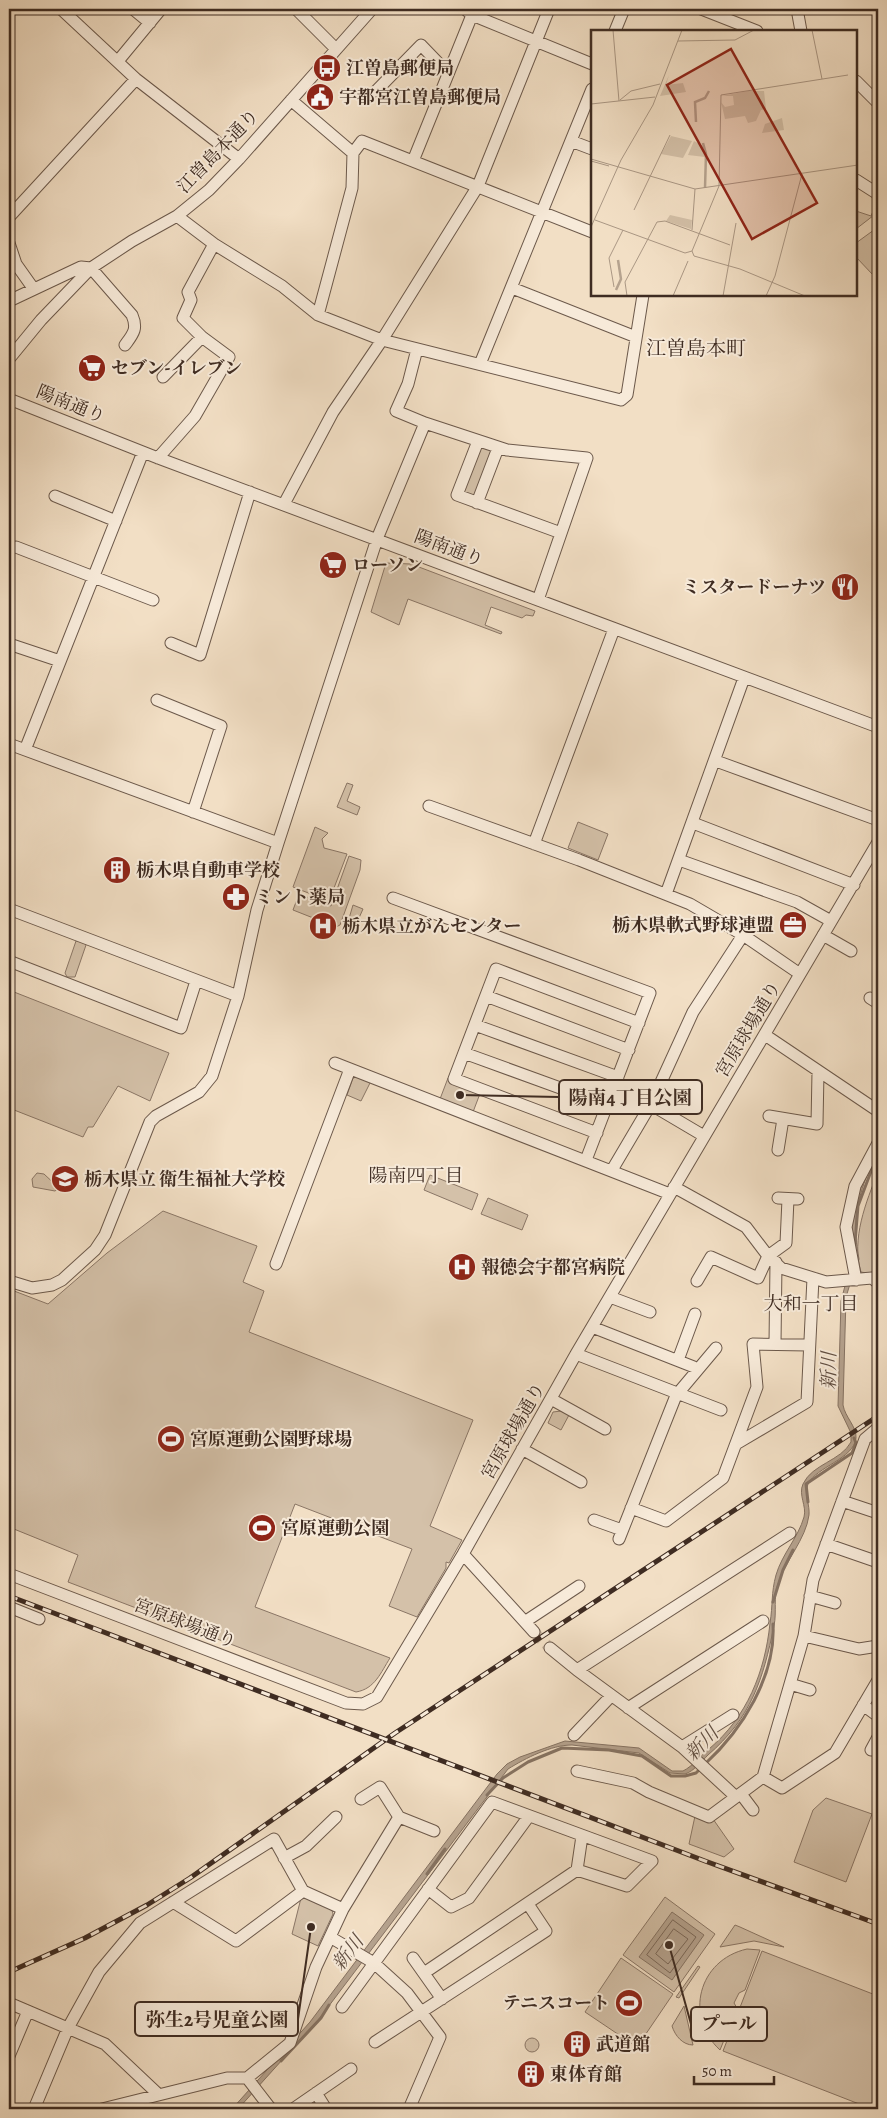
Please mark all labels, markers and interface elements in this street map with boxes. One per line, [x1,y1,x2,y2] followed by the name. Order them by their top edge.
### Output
[591,30,857,296] inset map
[312,53,342,83] bus stop icon: 江曽島郵便局
[346,56,454,80] place label: 江曽島郵便局
[305,82,335,112] public building icon: 宇都宮江曽島郵便局
[339,85,501,109] place label: 宇都宮江曽島郵便局
[172,104,264,198] street label: 江曽島本通り
[646,335,746,362] district label: 江曽島本町
[77,353,107,383] supermarket icon: セブン-イレブン
[111,356,242,380] place label: セブン-イレブン
[33,379,109,429] street label: 陽南通り
[411,524,487,572] street label: 陽南通り
[318,550,348,580] supermarket icon: ローソン
[352,553,423,577] place label: ローソン
[830,572,860,602] restaurant icon: ミスタードーナツ
[682,575,826,599] place label: ミスタードーナツ
[102,855,132,885] building icon: 栃木県自動車学校
[136,858,280,882] place label: 栃木県自動車学校
[221,882,251,912] pharmacy icon: ミント薬局
[255,885,345,909] place label: ミント薬局
[778,910,808,940] office icon: 栃木県軟式野球連盟
[308,911,338,941] hospital icon: 栃木県立がんセンター
[612,913,774,937] place label: 栃木県軟式野球連盟
[342,914,521,938] place label: 栃木県立がんセンター
[710,977,786,1081] street label: 宮原球場通り
[559,1080,702,1114] callout: 陽南4丁目公園
[569,1085,691,1111] text: 陽南4丁目公園
[368,1163,464,1189] district label: 陽南四丁目
[50,1164,80,1194] school or university icon: 栃木県立 衛生福祉大学校
[84,1167,285,1191] place label: 栃木県立 衛生福祉大学校
[447,1252,477,1282] hospital icon: 報徳会宇都宮病院
[481,1255,625,1279] place label: 報徳会宇都宮病院
[763,1291,859,1317] district label: 大和一丁目
[816,1350,842,1390] water label: 新川
[476,1378,550,1484] street label: 宮原球場通り
[156,1424,186,1454] sports icon: 宮原運動公園野球場
[190,1427,352,1451] place label: 宮原運動公園野球場
[247,1513,277,1543] sports icon: 宮原運動公園
[281,1516,389,1540] place label: 宮原運動公園
[130,1592,240,1654] street label: 宮原球場通り
[679,1720,726,1767] water label: 新川
[326,1928,371,1976] water label: 新川
[614,1988,644,2018] sports icon: テニスコート
[503,1991,610,2015] place label: テニスコート
[135,2002,298,2036] callout: 弥生2号児童公園
[146,2007,288,2033] text: 弥生2号児童公園
[691,2007,767,2041] callout: プール
[701,2011,757,2037] text: プール
[562,2029,592,2059] building icon: 武道館
[596,2032,650,2056] place label: 武道館
[694,2053,774,2085] scale bar
[516,2059,546,2089] building icon: 東体育館
[702,2061,732,2081] text: 50 m
[550,2062,622,2086] place label: 東体育館

